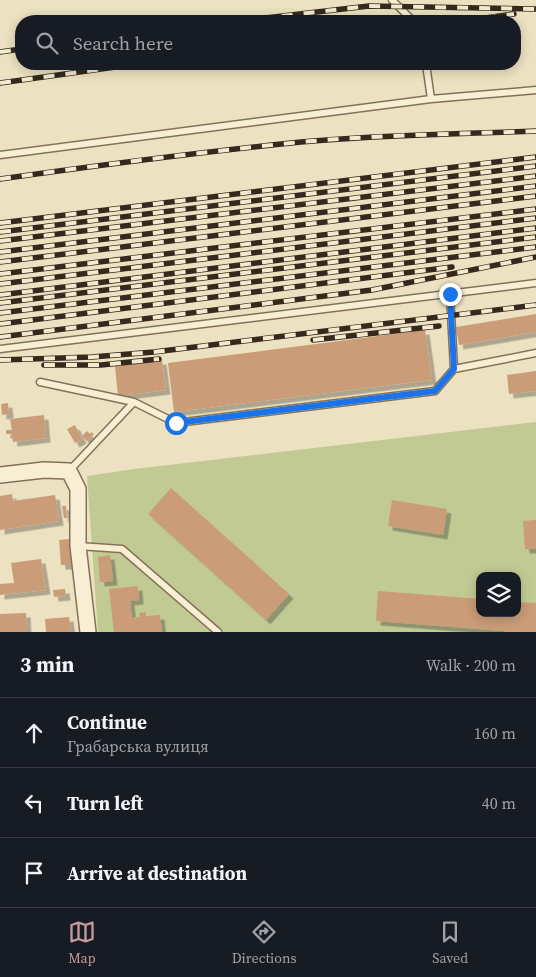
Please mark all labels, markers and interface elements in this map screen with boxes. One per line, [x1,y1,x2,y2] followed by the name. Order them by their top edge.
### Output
[15,15,521,70] search box
[33,29,61,57] icon: search
[73,30,173,56] text: Search here
[439,283,462,306] route end
[165,412,188,435] route start
[476,572,521,617] map controls
[476,572,521,617] button: layers
[20,650,75,679] text: 3 min
[426,654,516,676] text: Walk · 200 m
[67,709,147,735] text: Continue
[20,719,48,747] icon: ahead
[474,722,516,744] text: 160 m
[67,735,209,757] text: Грабарська вулиця
[20,789,48,817] icon: left
[67,790,143,816] text: Turn left
[482,792,516,814] text: 40 m
[20,859,48,887] icon: arrive
[67,860,247,886] text: Arrive at destination
[68,918,96,968] tab: Map
[232,918,296,968] tab: Directions
[432,918,468,968] tab: Saved

